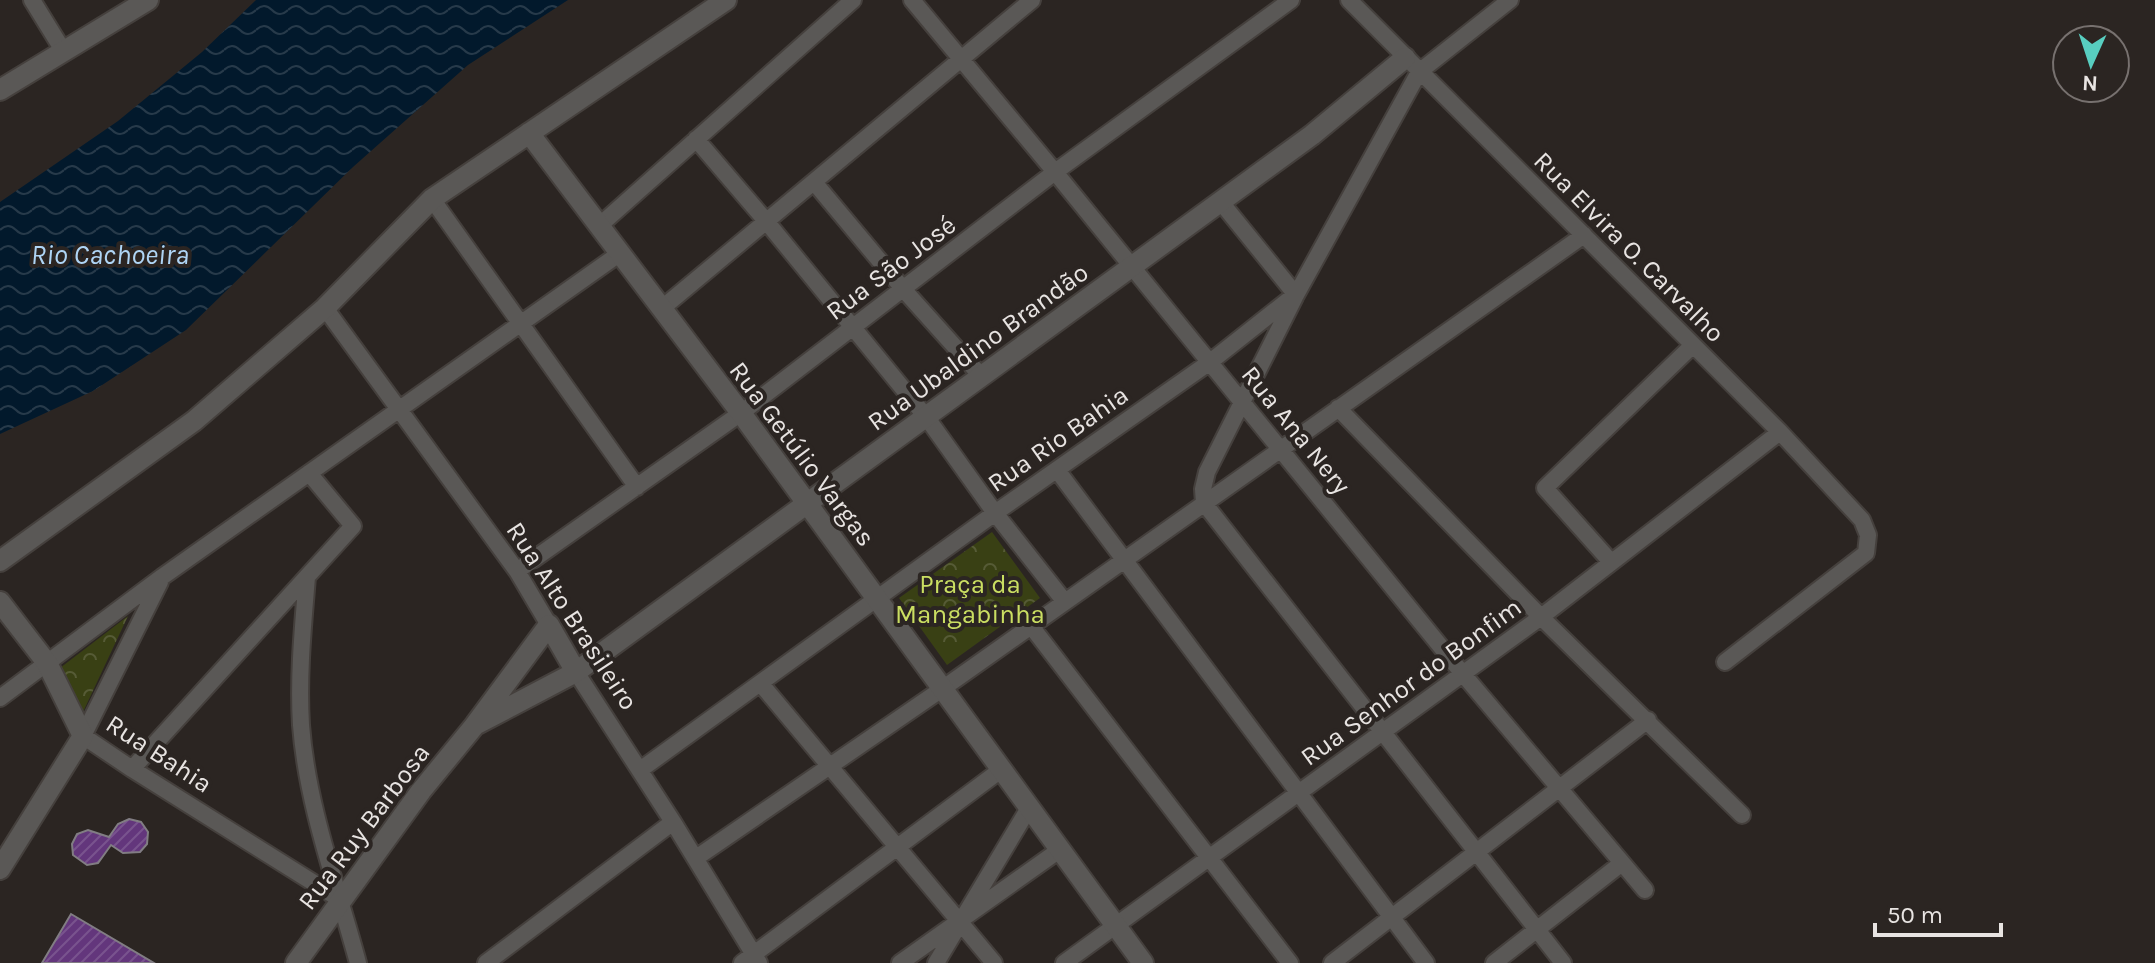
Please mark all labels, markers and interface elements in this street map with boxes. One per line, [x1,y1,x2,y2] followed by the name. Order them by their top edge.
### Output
[2051,24,2131,104] north arrow
[2081,70,2099,96] text: N
[1527,145,1731,349] street label: Rua Elvira O. Carvalho
[820,209,962,327] street label: Rua São José
[31,238,189,271] water label: Rio Cachoeira
[862,257,1094,437] street label: Rua Ubaldino Brandão
[723,356,881,552] street label: Rua Getúlio Vargas
[1235,360,1357,500] street label: Rua Ana Nery
[982,379,1134,499] street label: Rua Rio Bahia
[500,516,644,716] street label: Rua Alto Brasileiro
[895,569,1045,630] park label: Praça da Mangabinha
[1295,592,1527,772] street label: Rua Senhor do Bonfim
[100,708,218,800] street label: Rua Bahia
[292,738,436,916] street label: Rua Ruy Barbosa
[1875,887,2001,937] scale bar
[1887,901,1943,929] text: 50 m

